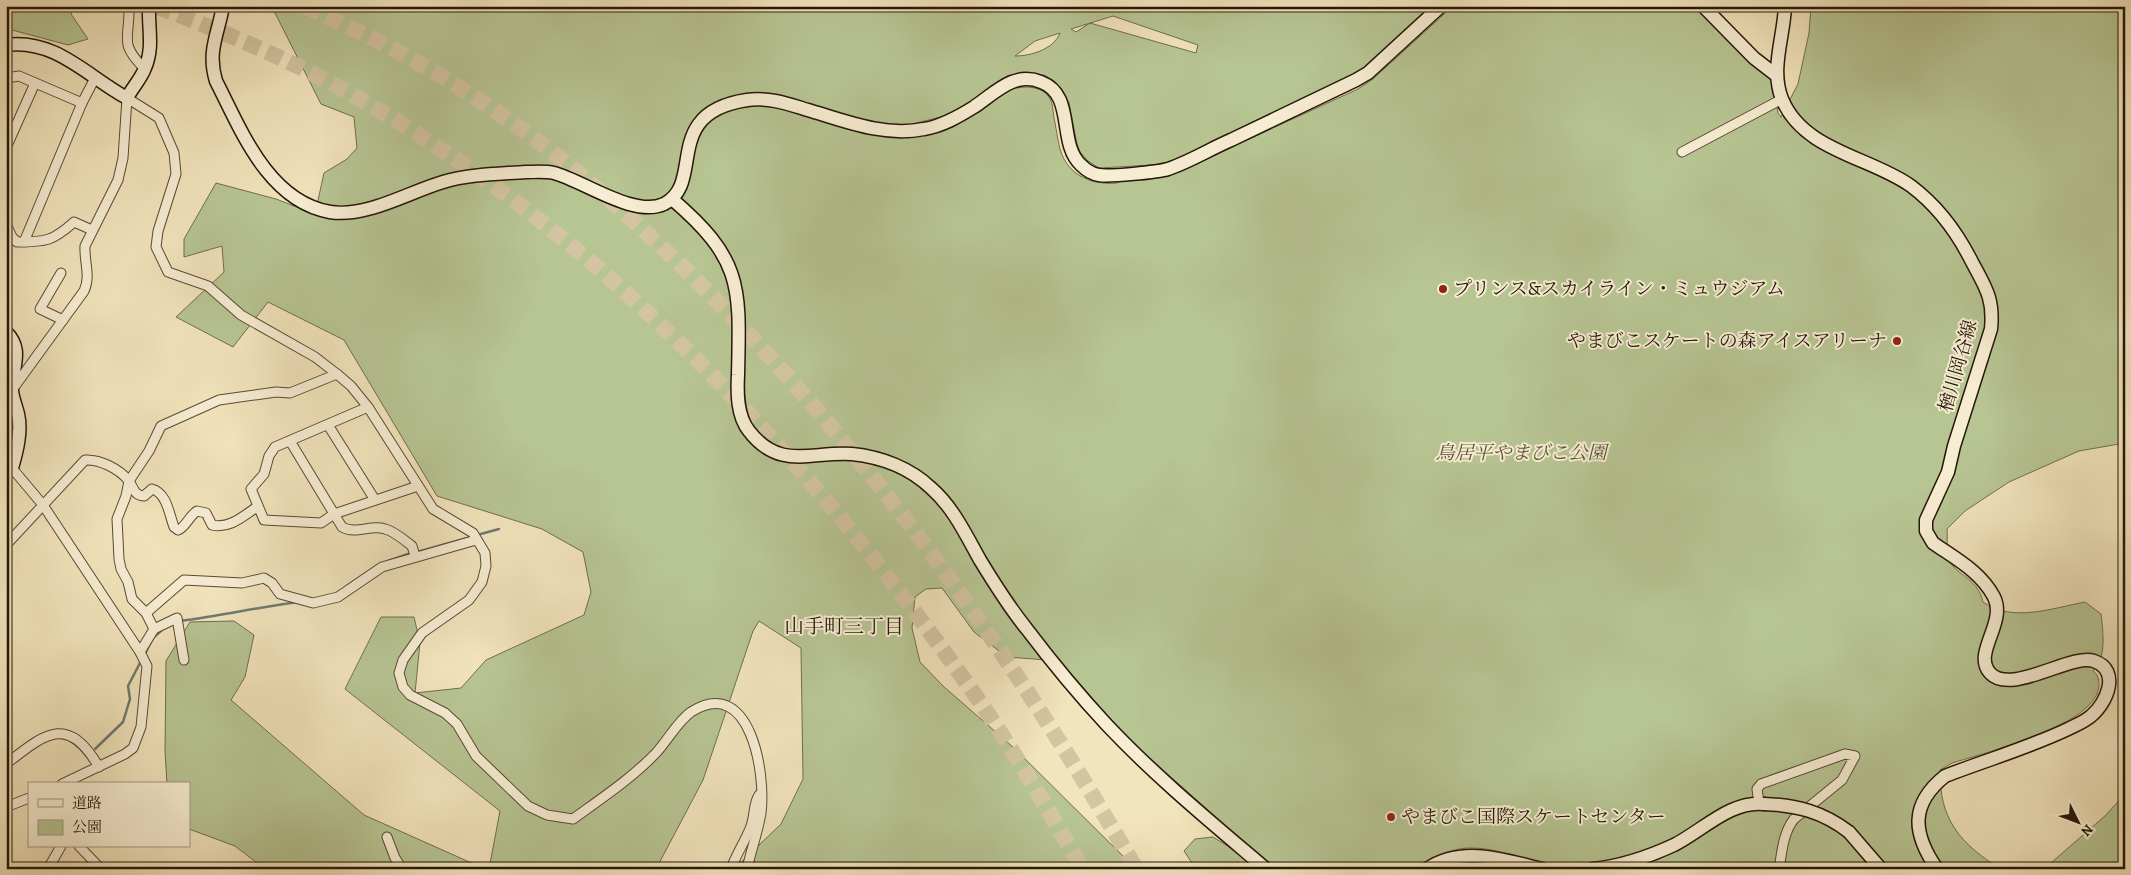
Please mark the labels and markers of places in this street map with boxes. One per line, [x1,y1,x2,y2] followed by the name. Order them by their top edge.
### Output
[1453,276,1785,302] place label: プリンス&スカイライン・ミュウジアム
[1437,283,1449,295] marker: プリンス&スカイライン・ミュウジアム
[1567,328,1887,354] place label: やまびこスケートの森アイスアリーナ
[1891,335,1903,347] marker: やまびこスケートの森アイスアリーナ
[1401,804,1666,830] place label: やまびこ国際スケートセンター
[1385,811,1397,823] marker: やまびこ国際スケートセンター

